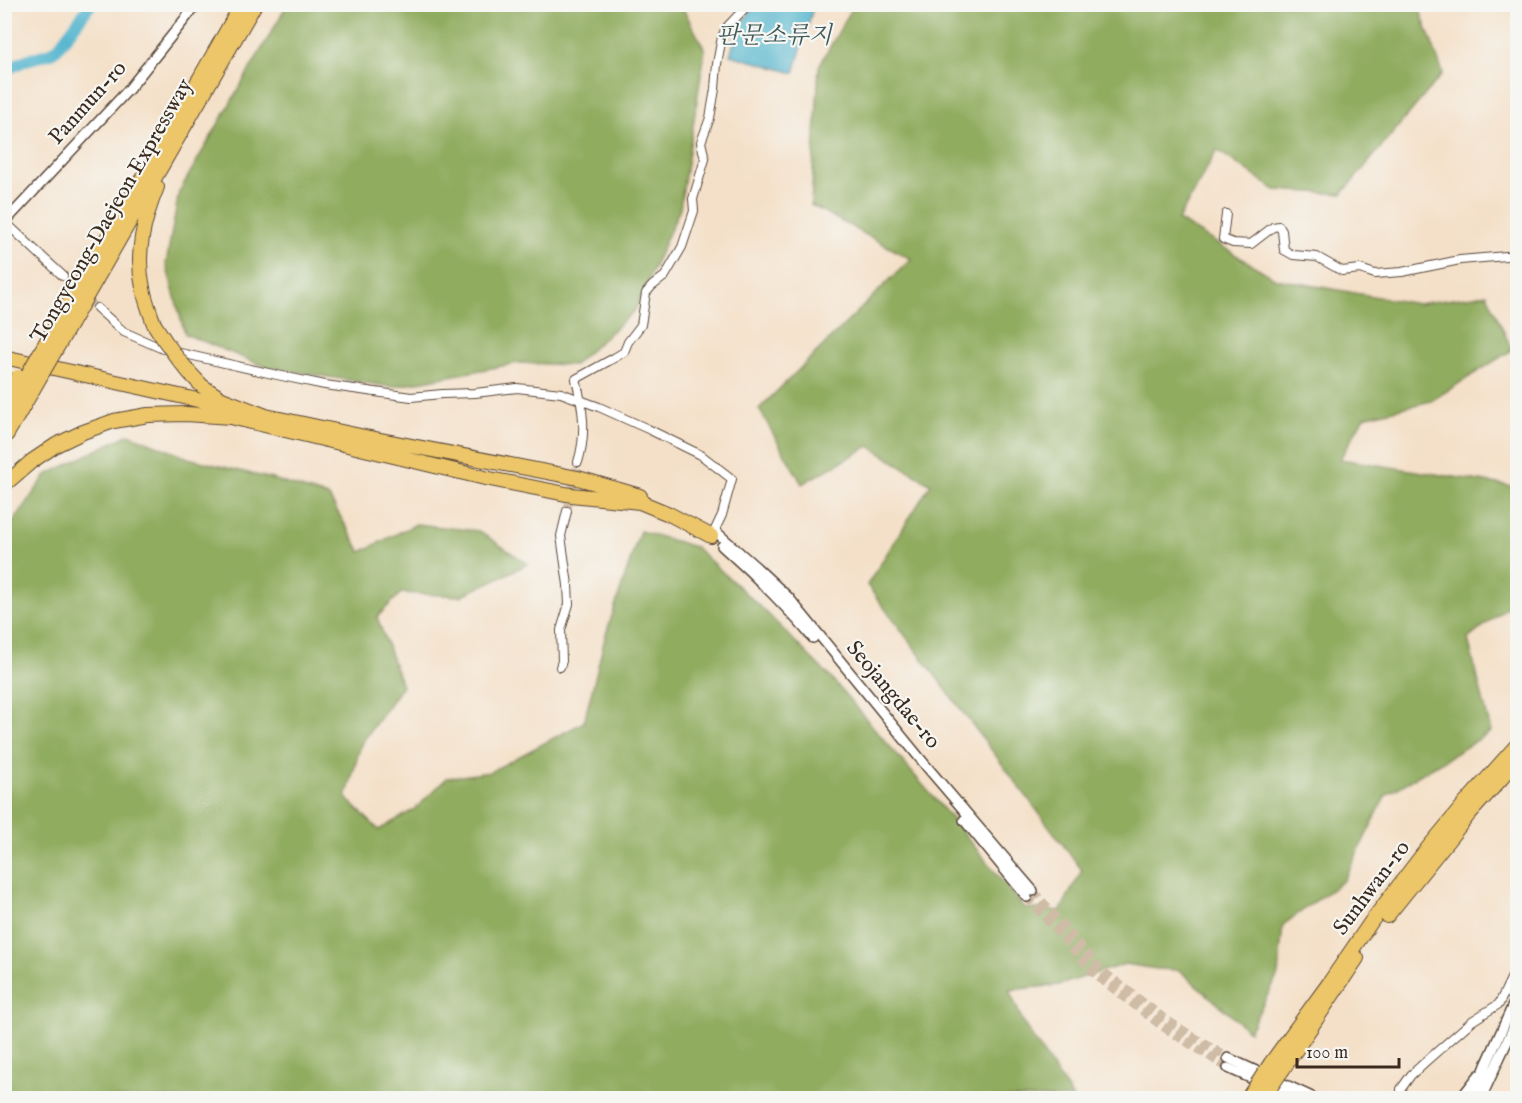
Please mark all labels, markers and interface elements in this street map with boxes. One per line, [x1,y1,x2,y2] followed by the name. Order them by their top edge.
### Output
[716,21,834,52] water label: 판문소류지
[43,55,133,151] street label: Panmun-ro
[25,74,199,348] street label: Tongyeong–Daejeon Expressway
[840,635,947,755] street label: Seojangdae-ro
[1327,835,1417,941] street label: Sunhwan-ro
[1297,1031,1399,1069] scale bar
[1306,1042,1348,1065] text: 100 m

